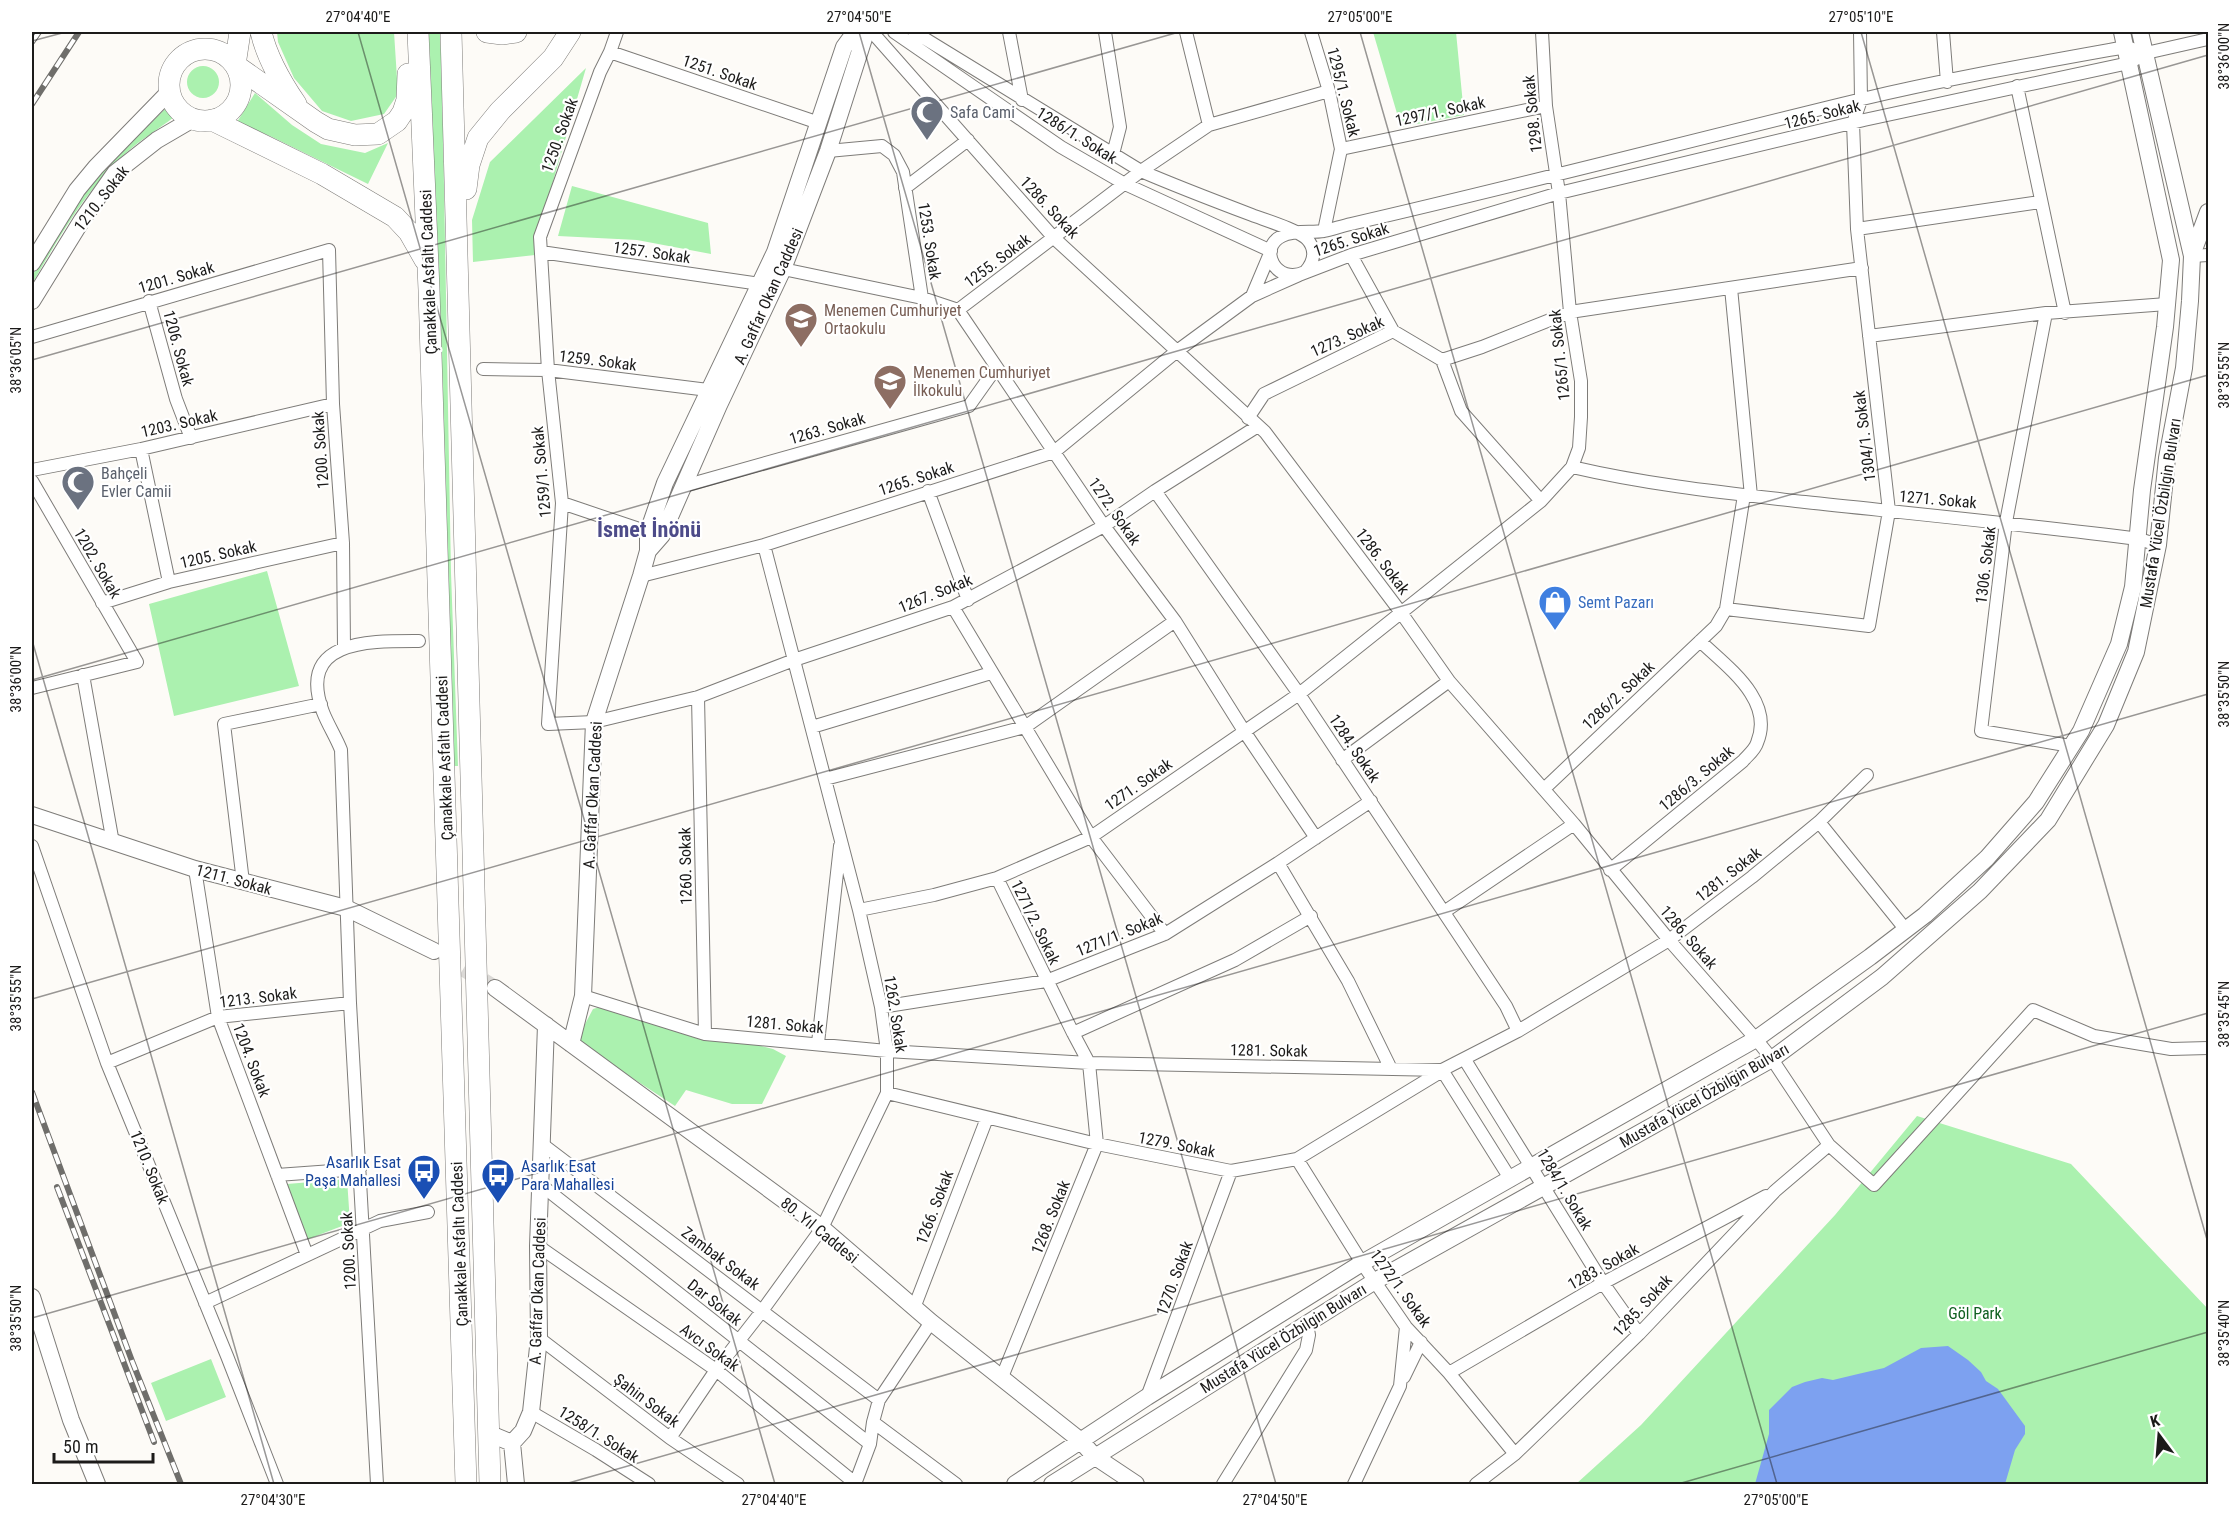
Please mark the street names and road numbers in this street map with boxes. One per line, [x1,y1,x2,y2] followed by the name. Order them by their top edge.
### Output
[1323,45,1364,140] street label: 1295/1. Sokak
[680,51,760,94] street label: 1251. Sokak
[1519,73,1546,154] street label: 1298. Sokak
[1393,92,1488,130] street label: 1297/1. Sokak
[537,95,582,175] street label: 1250. Sokak
[1782,96,1863,133] street label: 1265. Sokak
[1033,103,1121,168] street label: 1286/1. Sokak
[70,161,133,235] street label: 1210. Sokak
[1016,172,1084,243] street label: 1286. Sokak
[416,189,441,355] street label: Çanakkale Asfaltı Caddesi
[914,201,945,282] street label: 1253. Sokak
[1311,218,1392,261] street label: 1265. Sokak
[730,225,807,367] street label: A. Gaffar Okan Caddesi
[960,229,1035,291] street label: 1255. Sokak
[612,238,693,267] street label: 1257. Sokak
[136,257,217,297] street label: 1201. Sokak
[159,308,198,389] street label: 1206. Sokak
[1545,308,1574,402] street label: 1265/1. Sokak
[1308,312,1387,361] street label: 1273. Sokak
[558,346,639,375] street label: 1259. Sokak
[1849,388,1880,483] street label: 1304/1. Sokak
[139,405,220,442] street label: 1203. Sokak
[787,408,868,448] street label: 1263. Sokak
[308,410,333,489] street label: 1200. Sokak
[2136,417,2185,609] street label: Mustafa Yücel Özbilgin Bulvarı
[528,425,555,518] street label: 1259/1. Sokak
[876,457,957,500] street label: 1265. Sokak
[1084,474,1145,549] street label: 1272. Sokak
[1898,487,1978,512] street label: 1271. Sokak
[1352,524,1414,599] street label: 1286. Sokak
[1971,524,2000,605] street label: 1306. Sokak
[70,525,126,602] street label: 1202. Sokak
[178,536,259,573] street label: 1205. Sokak
[896,570,976,617] street label: 1267. Sokak
[1578,657,1659,734] street label: 1286/2. Sokak
[432,675,457,841] street label: Çanakkale Asfaltı Caddesi
[1325,711,1385,787] street label: 1284. Sokak
[579,721,606,869] street label: A. Gaffar Okan Caddesi
[1655,741,1738,815] street label: 1286/3. Sokak
[1101,754,1176,815] street label: 1271. Sokak
[675,826,696,905] street label: 1260. Sokak
[1692,842,1765,906] street label: 1281. Sokak
[194,860,275,899] street label: 1211. Sokak
[1007,877,1065,968] street label: 1271/2. Sokak
[1656,902,1722,974] street label: 1286. Sokak
[1073,908,1166,960] street label: 1271/1. Sokak
[880,974,911,1055] street label: 1262. Sokak
[218,983,299,1012] street label: 1213. Sokak
[745,1012,825,1037] street label: 1281. Sokak
[229,1020,275,1101] street label: 1204. Sokak
[1616,1039,1792,1152] street label: Mustafa Yücel Özbilgin Bulvarı
[1230,1040,1309,1061] street label: 1281. Sokak
[126,1128,173,1208] street label: 1210. Sokak
[1137,1128,1218,1161] street label: 1279. Sokak
[1533,1145,1597,1234] street label: 1284/1. Sokak
[447,1161,472,1327] street label: Çanakkale Asfaltı Caddesi
[912,1167,958,1247] street label: 1266. Sokak
[1027,1177,1074,1257] street label: 1268. Sokak
[777,1193,862,1267] street label: 80. Yıl Caddesi
[337,1211,360,1290] street label: 1200. Sokak
[525,1217,550,1365] street label: A. Gaffar Okan Caddesi
[678,1223,764,1294] street label: Zambak Sokak
[1152,1238,1197,1318] street label: 1270. Sokak
[1565,1239,1643,1294] street label: 1283. Sokak
[1366,1246,1436,1332] street label: 1272/1. Sokak
[1609,1270,1676,1340] street label: 1285. Sokak
[684,1275,746,1330] street label: Dar Sokak
[1197,1279,1370,1397] street label: Mustafa Yücel Özbilgin Bulvarı
[676,1319,744,1376] street label: Avcı Sokak
[610,1370,684,1432] street label: Şahin Sokak
[555,1402,643,1467] street label: 1258/1. Sokak

